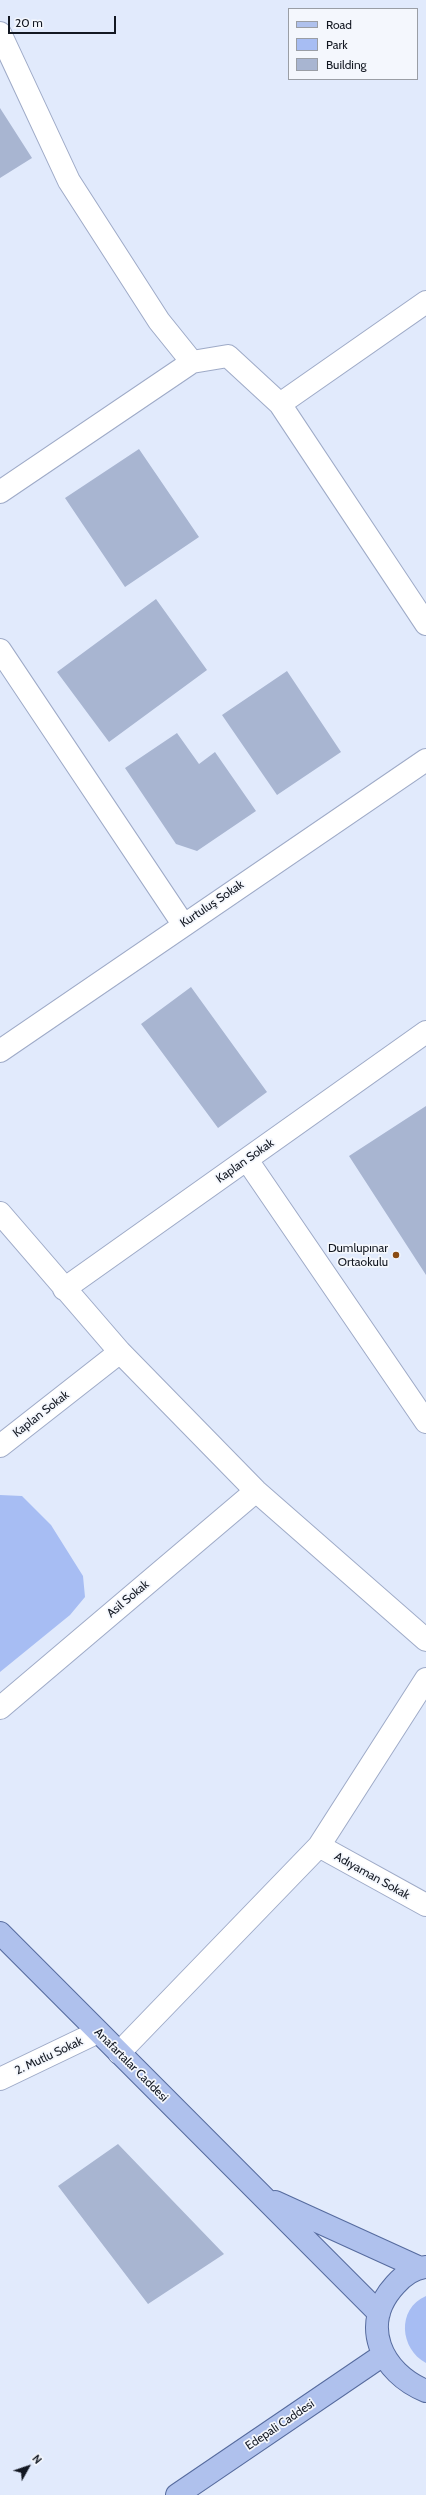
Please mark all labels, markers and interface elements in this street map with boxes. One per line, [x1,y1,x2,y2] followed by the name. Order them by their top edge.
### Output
[10,8,118,34] scale bar
[288,8,418,80] legend
[15,15,43,30] text: 20 m
[326,17,352,32] text: Road
[326,37,348,52] text: Park
[326,57,367,72] text: Building
[177,877,247,931] street label: Kurtuluş Sokak
[213,1136,277,1186] street label: Kaplan Sokak
[328,1241,388,1269] place label: Dumlupınar Ortaokulu
[391,1250,401,1260] marker: Dumlupınar Ortaokulu
[10,1388,72,1440] street label: Kaplan Sokak
[104,1577,152,1621] street label: Asil Sokak
[332,1849,412,1903] street label: Adıyaman Sokak
[91,2025,171,2105] street label: Anafartalar Caddesi
[13,2034,85,2078] street label: 2. Mutlu Sokak
[243,2397,317,2453] street label: Edepali Caddesi
[8,2447,48,2487] north arrow
[29,2452,45,2467] text: N

